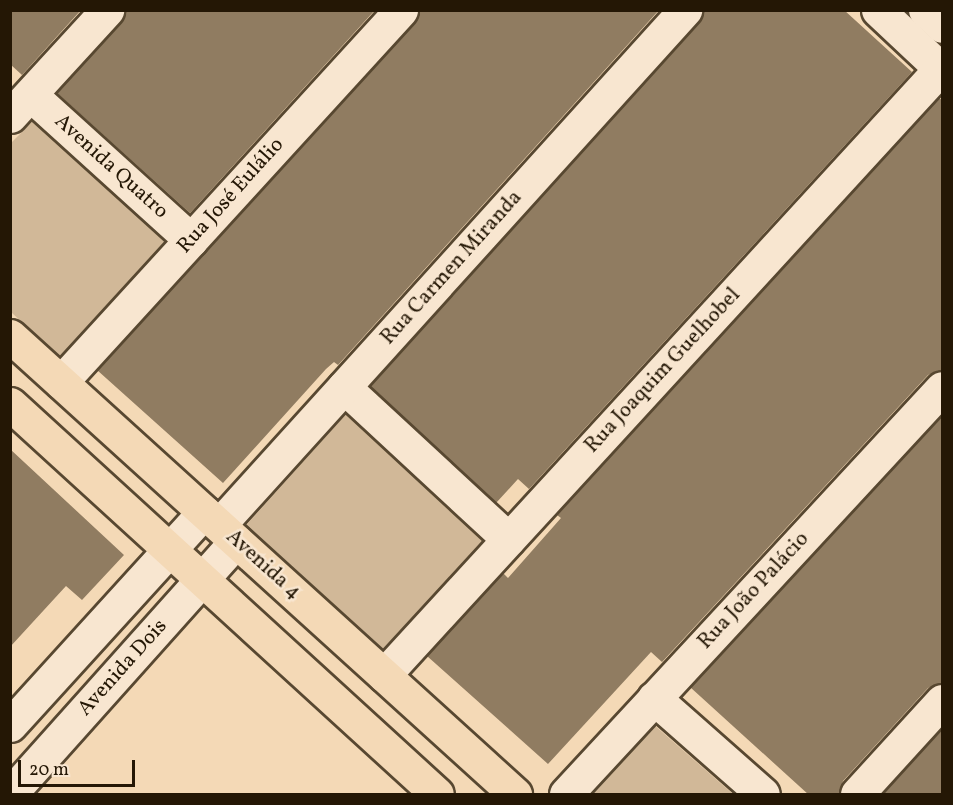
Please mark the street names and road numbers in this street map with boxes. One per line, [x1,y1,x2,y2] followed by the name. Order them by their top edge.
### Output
[49,109,173,225] street label: Avenida Quatro
[172,133,290,259] street label: Rua José Eulálio
[376,186,528,350] street label: Rua Carmen Miranda
[580,283,746,459] street label: Rua Joaquim Guelhobel
[220,525,306,605] street label: Avenida 4
[693,527,815,655] street label: Rua João Palácio
[73,614,173,722] street label: Avenida Dois

